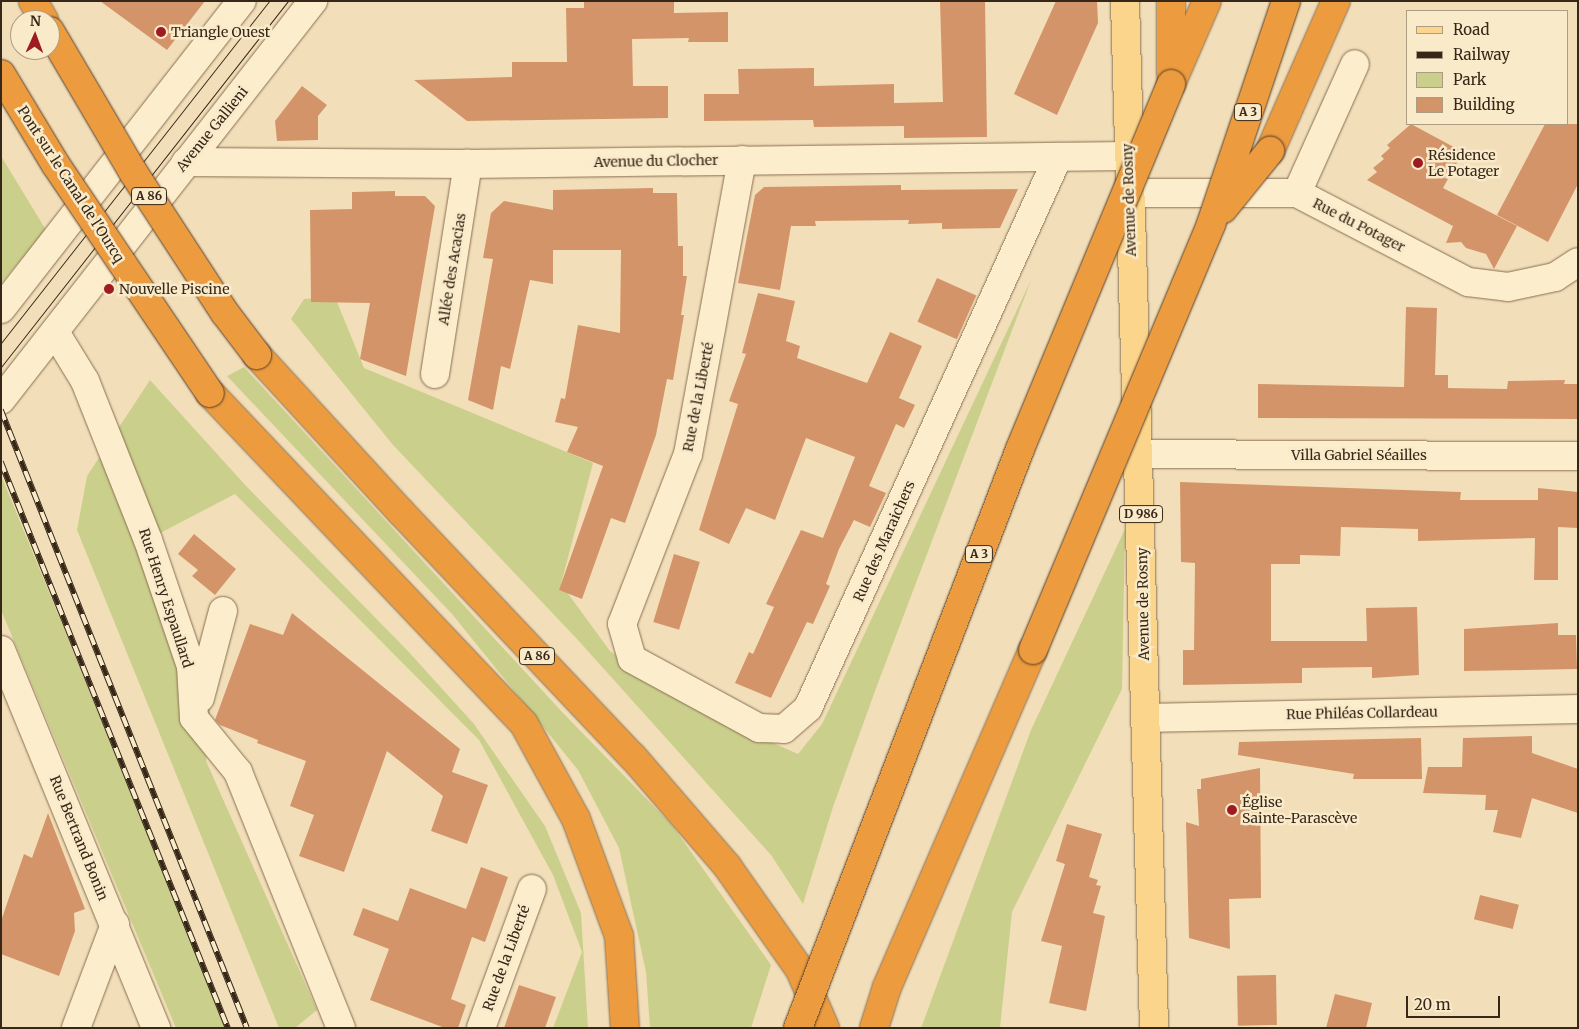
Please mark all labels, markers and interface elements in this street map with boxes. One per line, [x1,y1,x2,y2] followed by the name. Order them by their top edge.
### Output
[10,10,60,60] north arrow
[1406,10,1569,125] legend
[30,12,41,30] text: N
[1453,20,1489,39] text: Road
[171,24,270,40] place label: Triangle Ouest
[155,26,167,38] marker: Triangle Ouest
[1453,45,1510,64] text: Railway
[1453,70,1486,89] text: Park
[173,83,251,175] street label: Avenue Gallieni
[1453,95,1515,114] text: Building
[1233,102,1263,121] road number: A 3
[14,103,128,265] street label: Pont sur le Canal de l'Ourcq
[1119,143,1139,257] street label: Avenue de Rosny
[1428,147,1499,180] place label: Résidence Le Potager
[594,152,718,170] street label: Avenue du Clocher
[1412,157,1424,169] marker: Résidence Le Potager
[130,187,168,206] road number: A 86
[1310,195,1408,255] street label: Rue du Potager
[435,212,469,326] street label: Allée des Acacias
[119,281,229,297] place label: Nouvelle Piscine
[103,283,115,295] marker: Nouvelle Piscine
[679,341,717,453] street label: Rue de la Liberté
[1291,447,1427,463] street label: Villa Gabriel Séailles
[850,478,918,604] street label: Rue des Maraichers
[1118,504,1164,524] road number: D 986
[136,526,196,670] street label: Rue Henry Espaullard
[964,544,994,564] road number: A 3
[1134,547,1152,661] street label: Avenue de Rosny
[518,646,556,666] road number: A 86
[1286,703,1438,723] street label: Rue Philéas Collardeau
[46,773,112,903] street label: Rue Bertrand Bonin
[1242,794,1357,826] place label: Église Sainte-Parascève
[1226,804,1238,816] marker: Église Sainte-Parascève
[479,903,533,1013] street label: Rue de la Liberté
[1409,986,1503,1018] scale bar
[1414,995,1451,1014] text: 20 m

